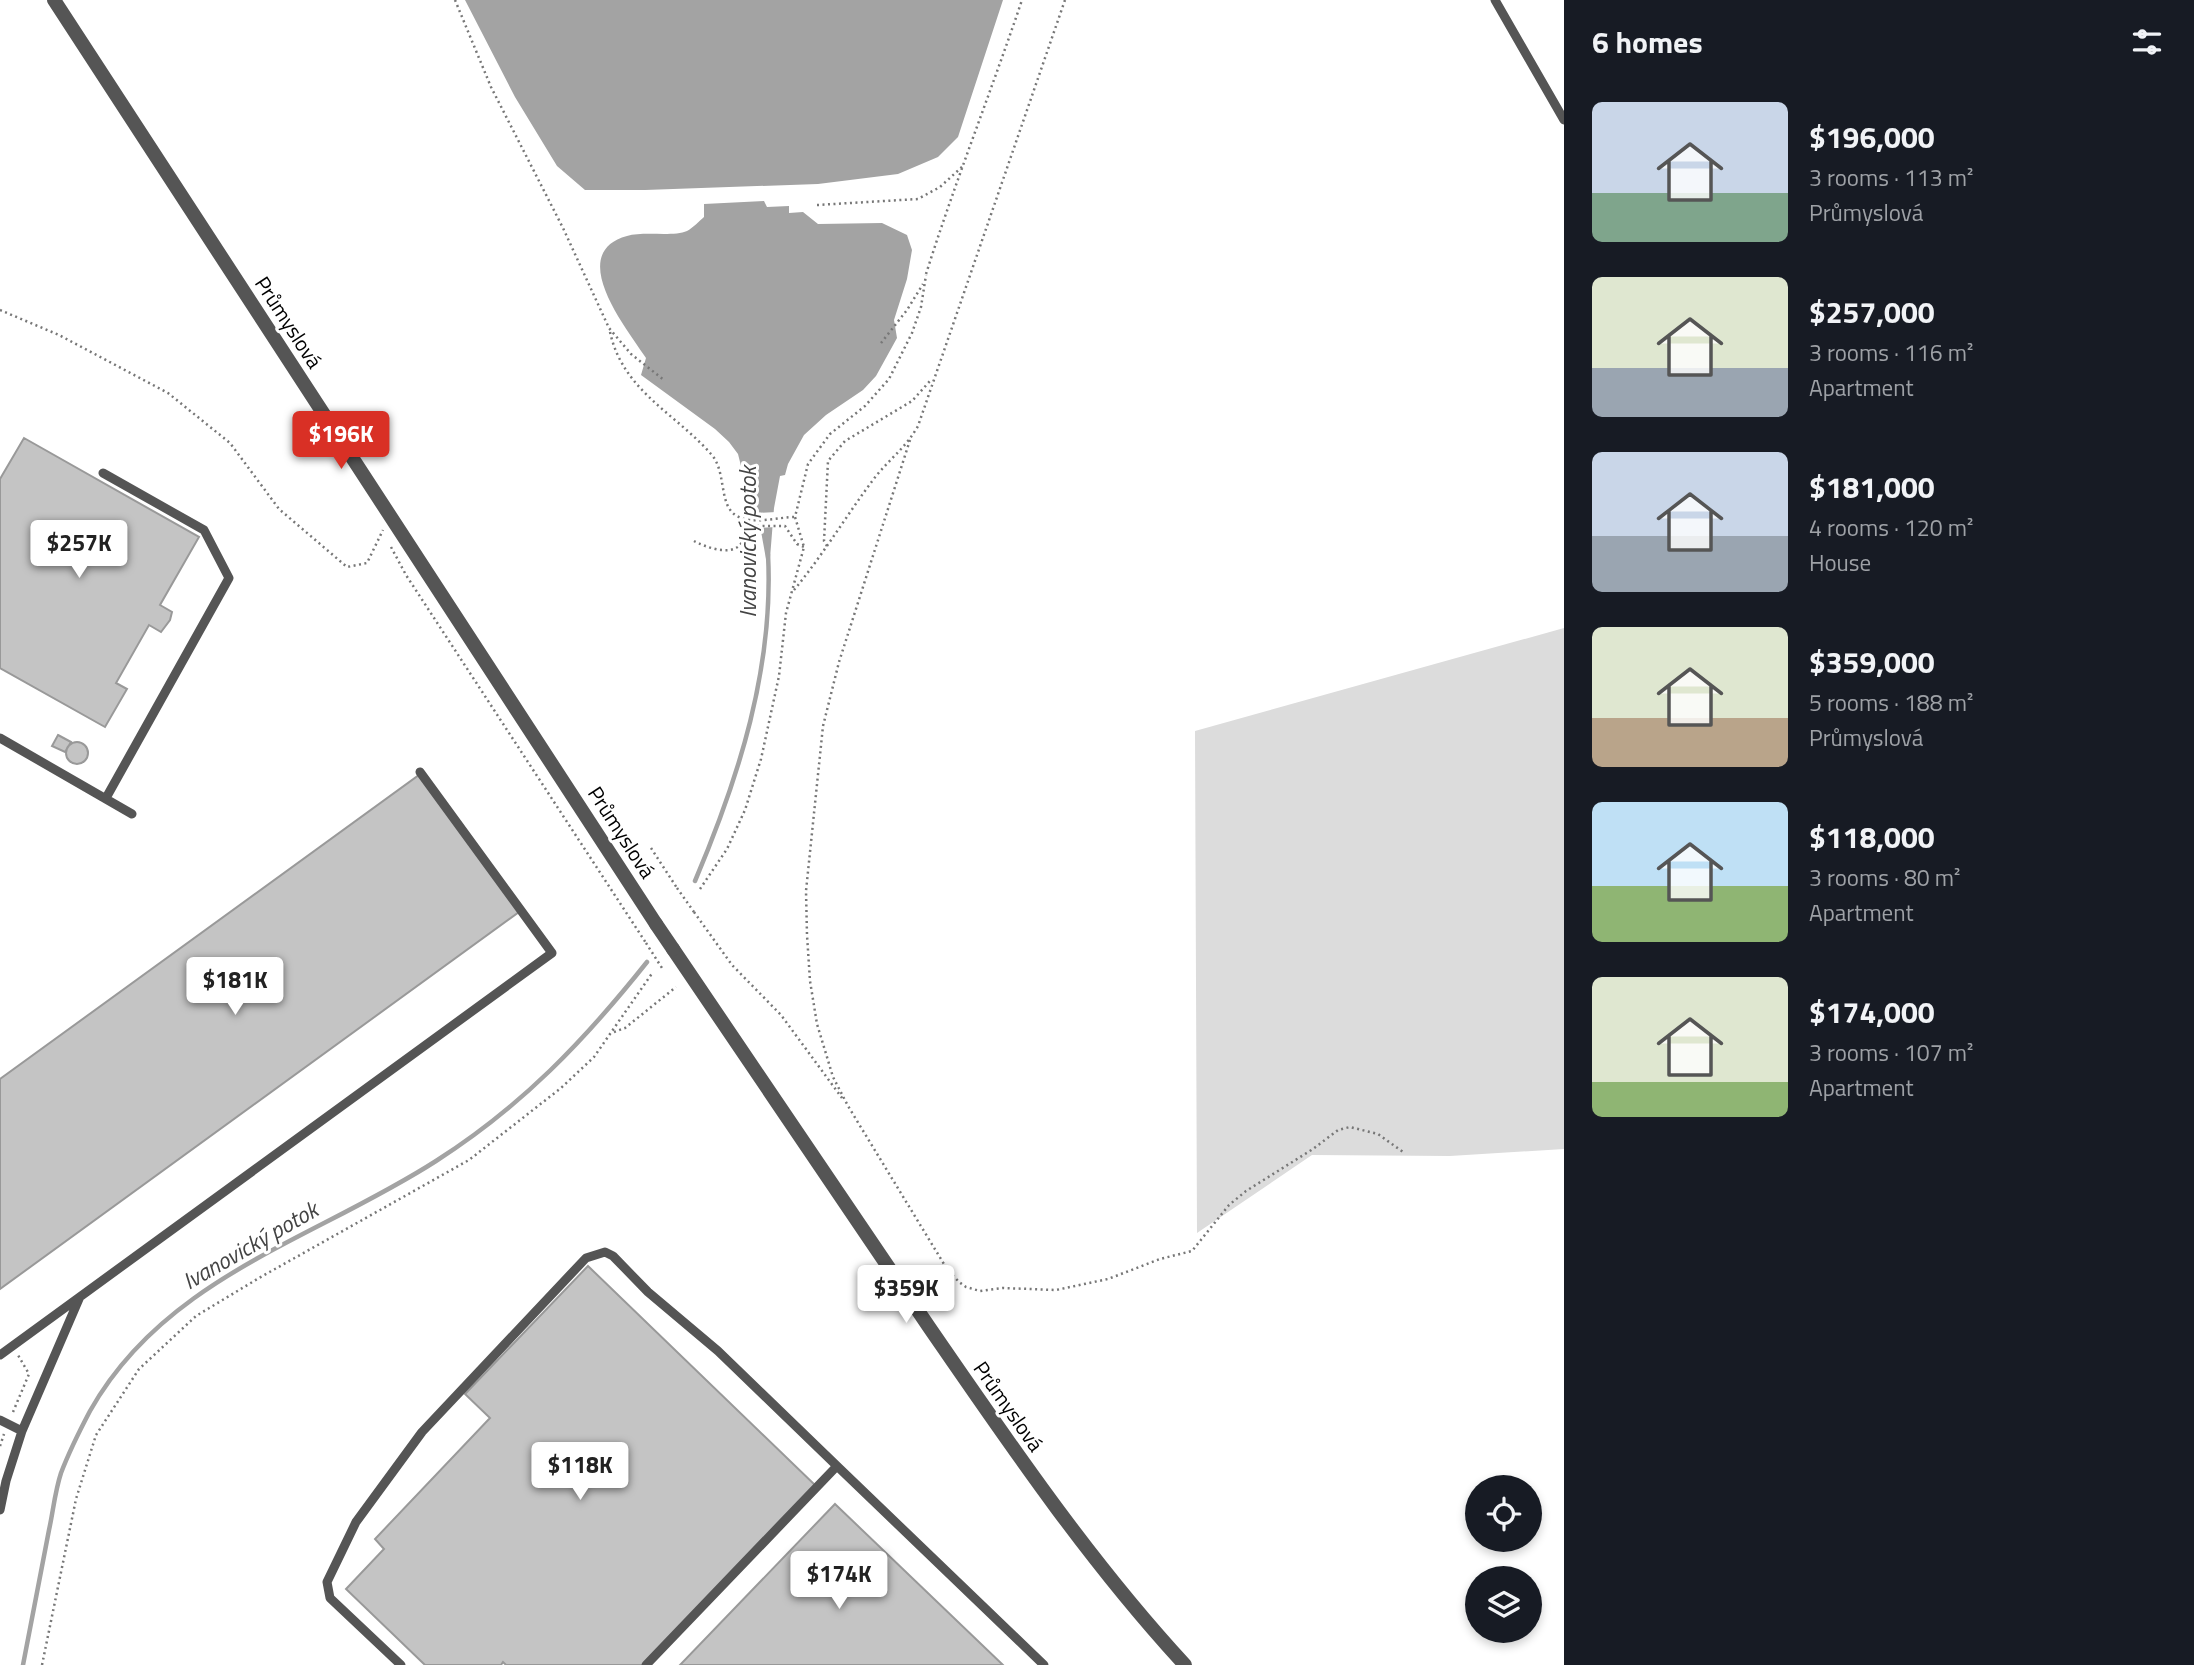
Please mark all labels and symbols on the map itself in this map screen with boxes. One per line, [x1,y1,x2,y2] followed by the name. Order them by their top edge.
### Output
[247,270,331,375] street label: Průmyslová
[292,412,390,471] pin: $196K
[730,464,765,618] water label: Ivanovický potok
[30,520,128,580] pin: $257K
[580,780,664,885] street label: Průmyslová
[186,958,284,1017] pin: $181K
[176,1191,327,1298] water label: Ivanovický potok
[857,1266,955,1325] pin: $359K
[966,1354,1052,1458] street label: Průmyslová
[531,1442,629,1502] pin: $118K
[790,1552,888,1611] pin: $174K

